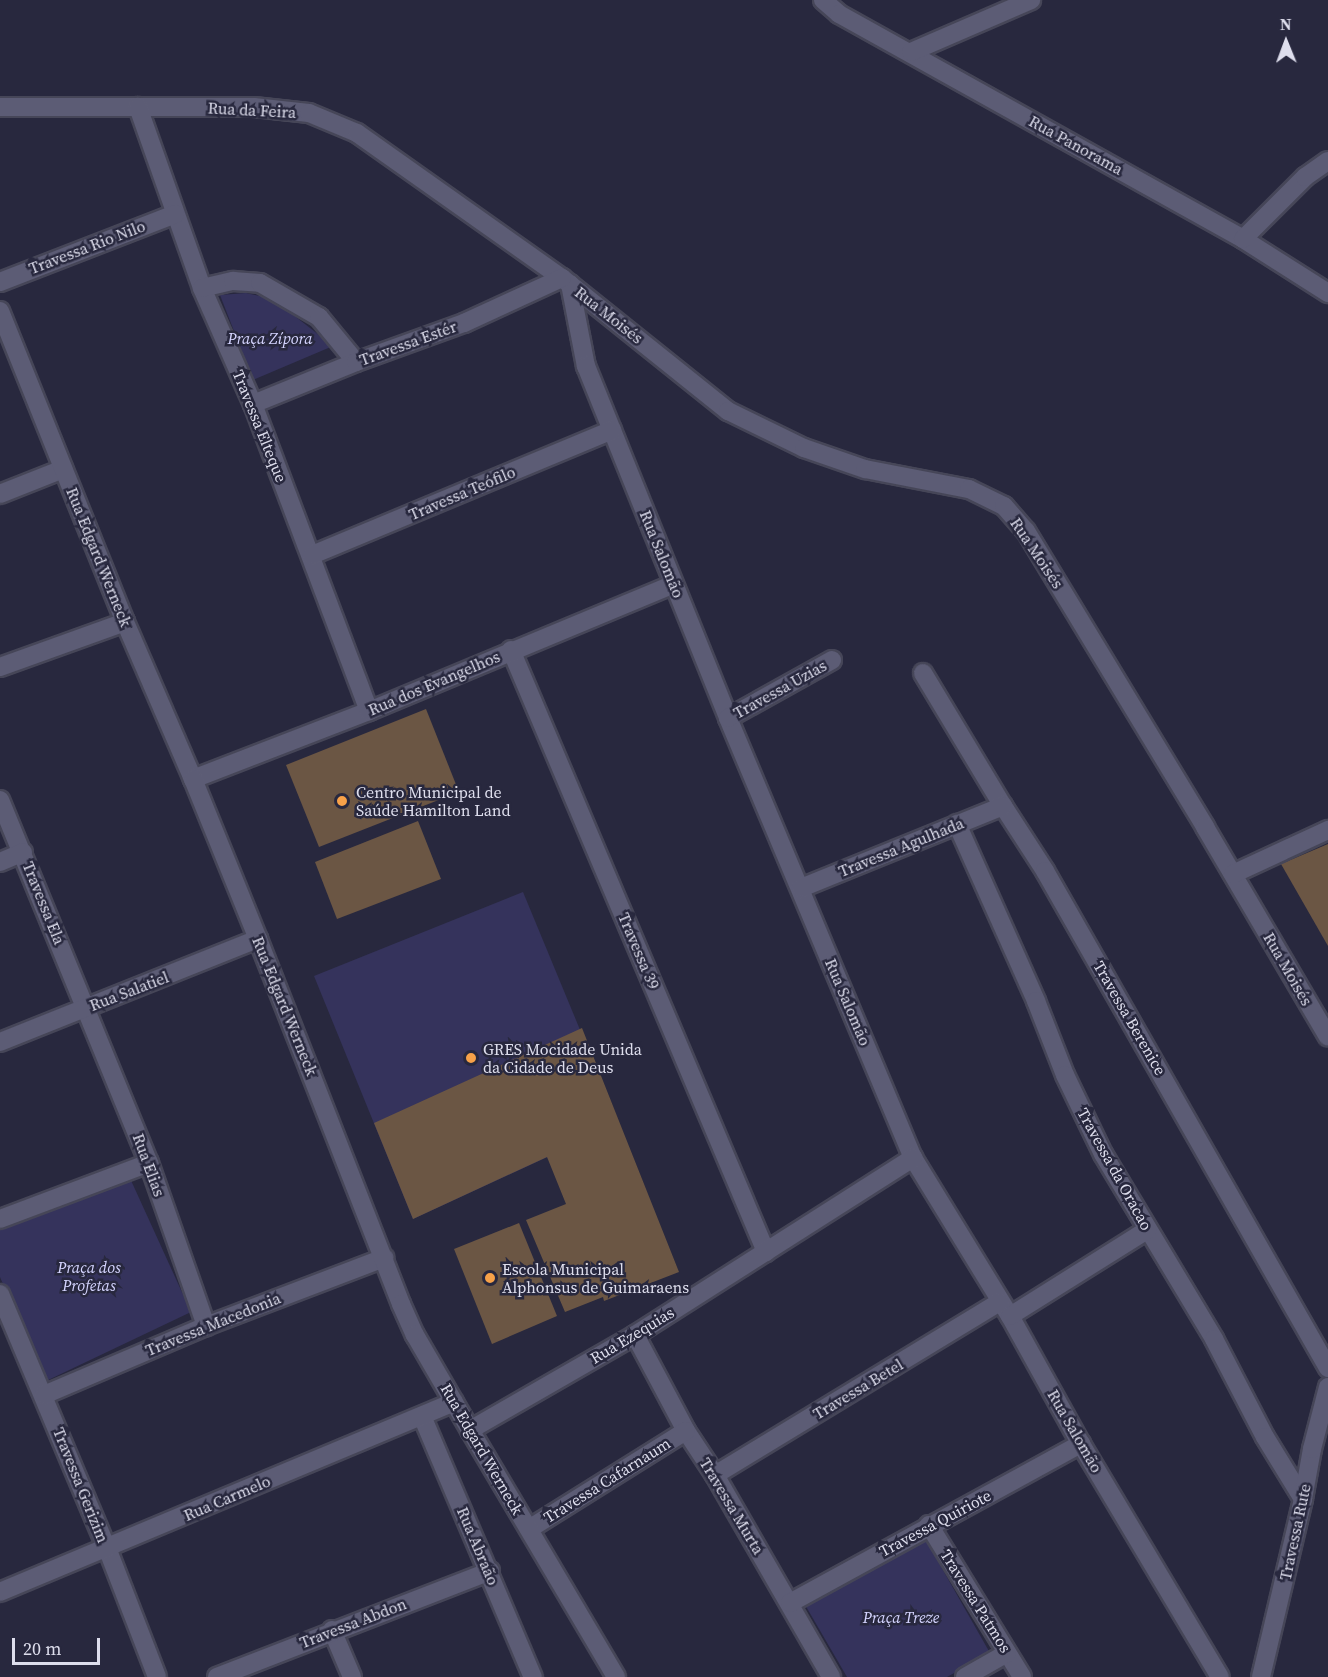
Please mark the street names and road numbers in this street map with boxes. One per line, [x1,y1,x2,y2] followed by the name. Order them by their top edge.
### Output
[207,98,297,122] street label: Rua da Feira
[1026,111,1126,179] street label: Rua Panorama
[26,216,148,278] street label: Travessa Rio Nilo
[571,282,647,348] street label: Rua Moisés
[357,317,459,369] street label: Travessa Estér
[229,367,291,485] street label: Travessa Elteque
[406,462,518,524] street label: Travessa Teófilo
[62,484,136,630] street label: Rua Edgard Werneck
[636,507,688,601] street label: Rua Salomão
[1006,514,1068,592] street label: Rua Moisés
[365,647,503,719] street label: Rua dos Evangelhos
[730,655,830,723] street label: Travessa Uzias
[836,813,966,881] street label: Travessa Agulhada
[19,859,69,947] street label: Travessa Ela
[614,910,664,992] street label: Travessa 39
[1259,929,1317,1009] street label: Rua Moisés
[248,933,322,1079] street label: Rua Edgard Werneck
[821,956,875,1048] street label: Rua Salomão
[1090,957,1170,1079] street label: Travessa Berenice
[87,967,171,1015] street label: Rua Salatiel
[1073,1105,1157,1233] street label: Travessa da Oracao
[129,1131,169,1199] street label: Rua Elias
[143,1288,283,1360] street label: Travessa Macedonia
[586,1302,678,1368] street label: Rua Ezequias
[810,1355,906,1423] street label: Travessa Betel
[436,1380,528,1518] street label: Rua Edgard Werneck
[1044,1386,1106,1476] street label: Rua Salomão
[49,1425,113,1545] street label: Travessa Gerizim
[540,1433,674,1527] street label: Travessa Cafarnaum
[696,1454,768,1558] street label: Travessa Murta
[181,1471,273,1525] street label: Rua Carmelo
[1275,1482,1315,1582] street label: Travessa Rute
[876,1485,994,1561] street label: Travessa Quiriote
[453,1504,503,1588] street label: Rua Abraão
[937,1546,1015,1656] street label: Travessa Patmos
[297,1594,409,1652] street label: Travessa Abdon

